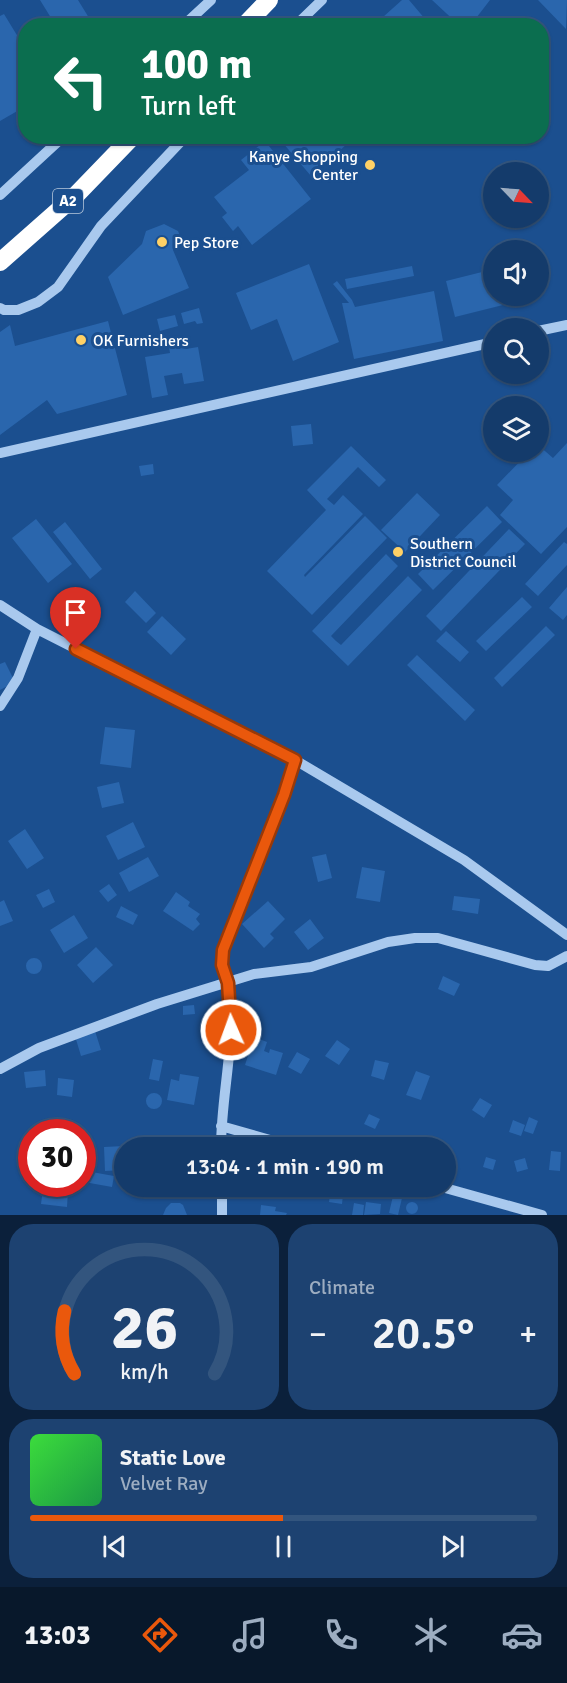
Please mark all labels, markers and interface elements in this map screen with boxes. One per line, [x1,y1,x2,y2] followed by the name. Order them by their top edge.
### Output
[141,39,252,90] text: 100 m
[42,42,120,120] icon: left
[141,90,236,123] text: Turn left
[249,147,358,185] place label: Kanye Shopping Center
[363,158,377,172] marker: Kanye Shopping Center
[483,162,549,228] north arrow
[483,162,549,462] map controls
[53,189,83,213] road number: A2
[174,233,239,253] place label: Pep Store
[155,235,169,249] marker: Pep Store
[483,240,549,306] button: sound
[483,318,549,384] button: search
[93,331,189,351] place label: OK Furnishers
[74,333,88,347] marker: OK Furnishers
[483,396,549,462] button: layers
[410,534,517,572] place label: Southern District Council
[391,545,405,559] marker: Southern District Council
[50,587,101,649] pin
[59,596,92,629] icon: arrive
[199,998,263,1062] position arrow
[18,1119,96,1197] speed limit sign: 30
[186,1153,384,1180] text: 13:04 · 1 min · 190 m
[309,1275,375,1300] text: Climate
[110,1289,178,1366] text: 26
[372,1306,474,1361] text: 20.5°
[309,1314,327,1355] text: −
[519,1314,537,1355] text: +
[120,1359,168,1385] text: km/h
[120,1444,226,1471] text: Static Love
[120,1471,208,1496] text: Velvet Ray
[98,1530,131,1563] icon: previous
[267,1530,300,1563] icon: pause
[436,1530,469,1563] icon: next
[139,1614,181,1656] icon: directions
[229,1614,271,1656] icon: music
[320,1614,362,1656] icon: phone
[410,1614,452,1656] icon: climate
[501,1614,543,1656] icon: car
[24,1619,91,1652] text: 13:03

